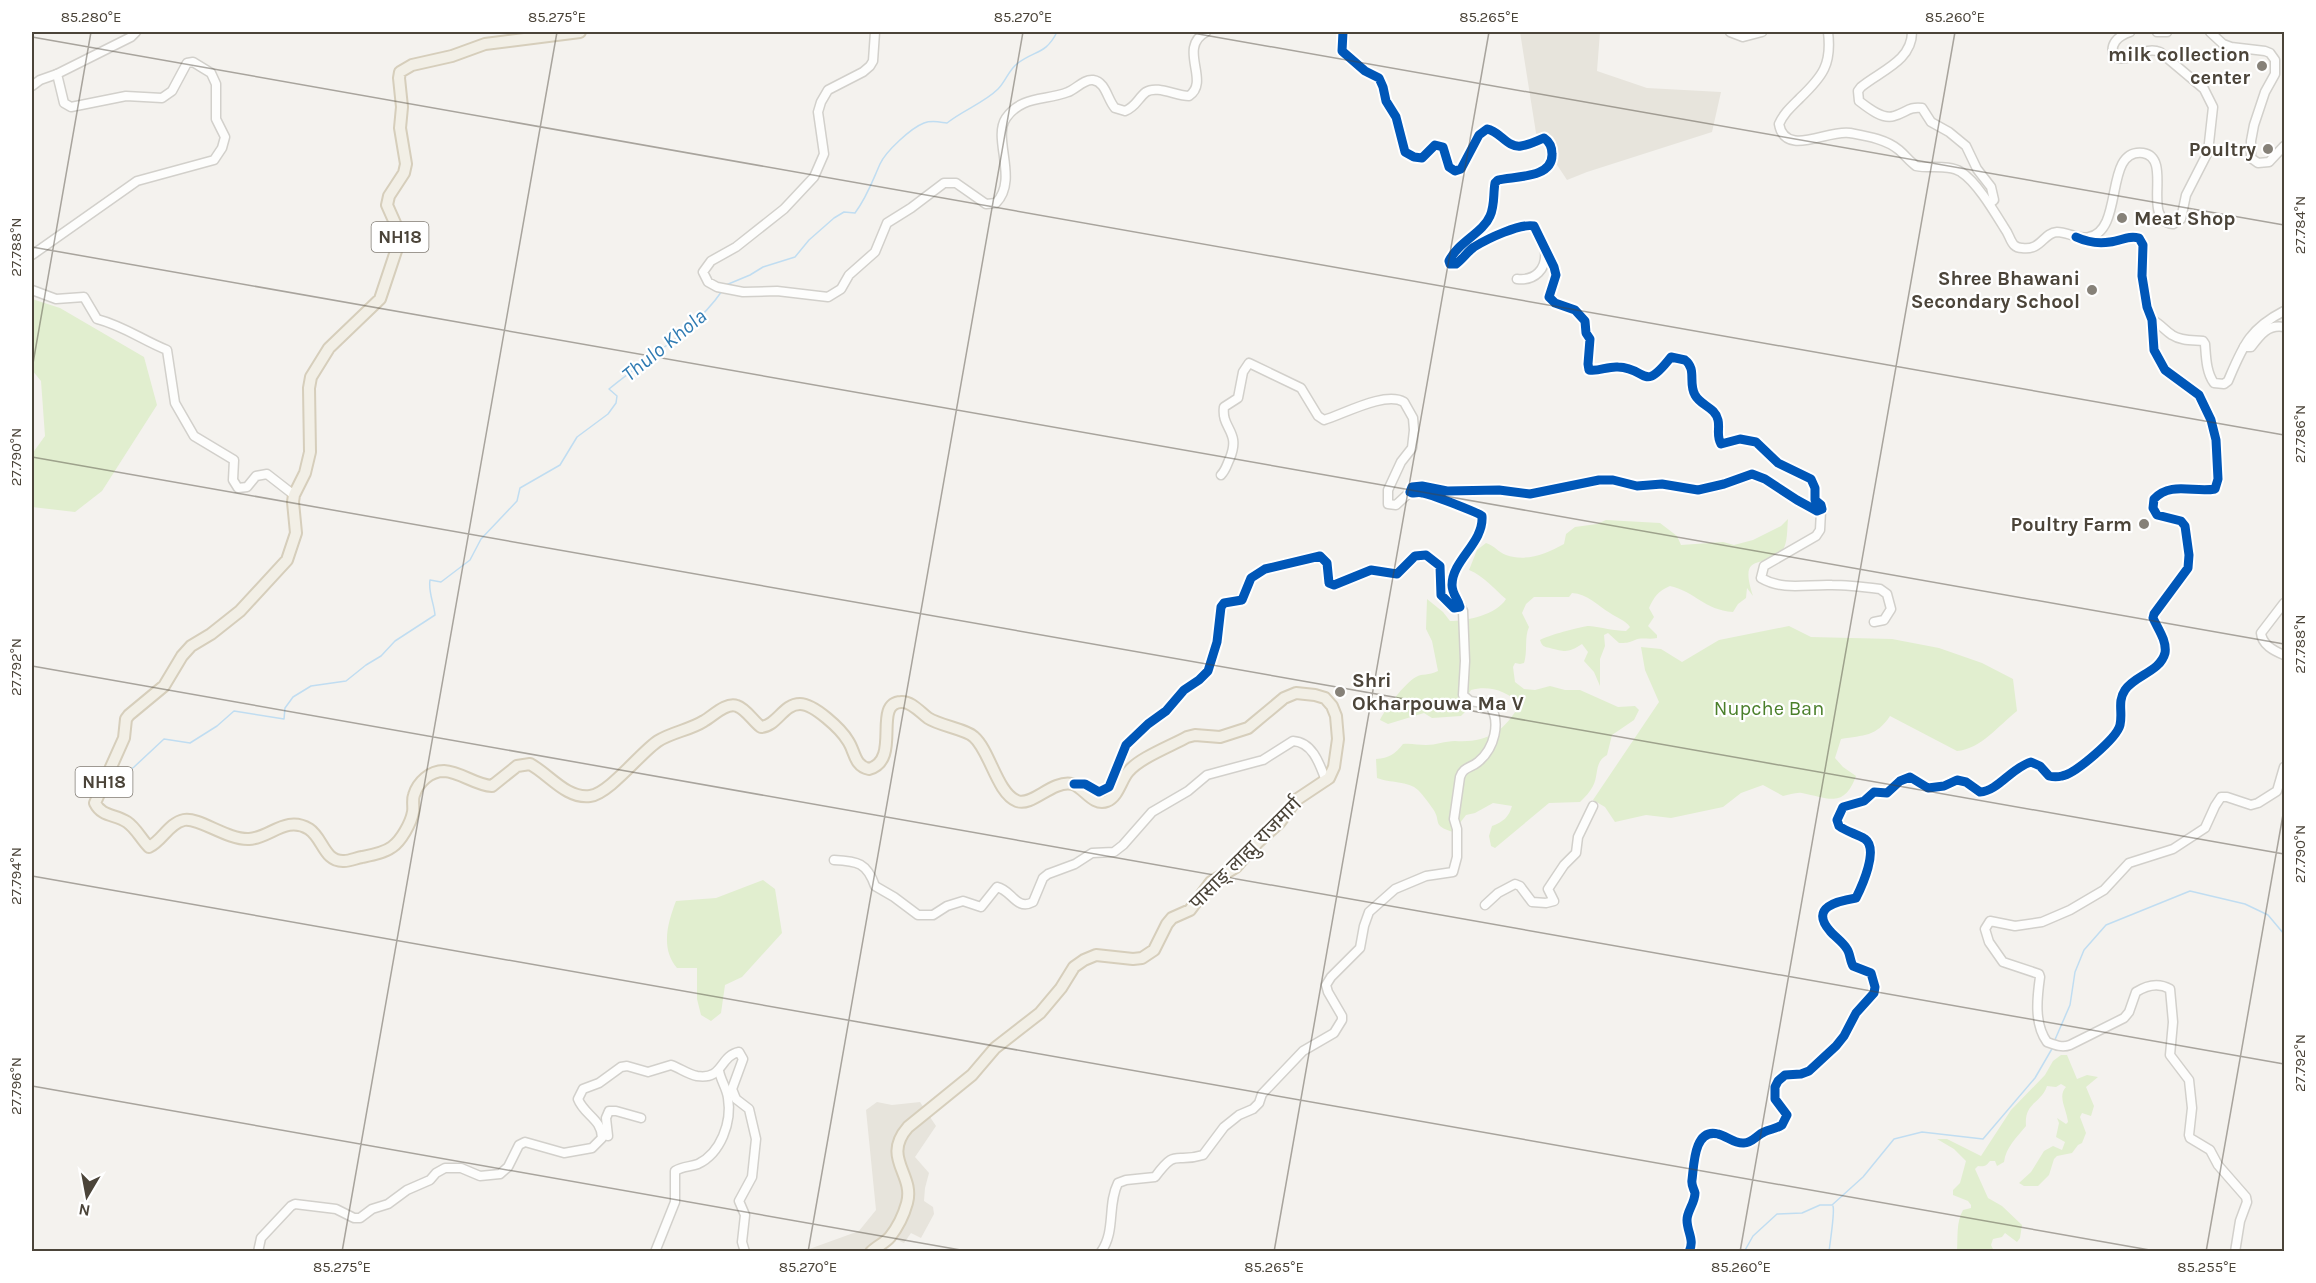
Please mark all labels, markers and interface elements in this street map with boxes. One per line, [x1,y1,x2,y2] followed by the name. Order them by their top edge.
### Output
[61,8,121,26] text: 85.280°E
[528,8,586,26] text: 85.275°E
[994,8,1052,26] text: 85.270°E
[1459,8,1519,26] text: 85.265°E
[1925,8,1985,26] text: 85.260°E
[2108,43,2250,89] place label: milk collection center
[2255,59,2269,73] marker: milk collection center
[2189,138,2256,161] place label: Poultry
[2261,142,2275,156] marker: Poultry
[2291,196,2309,254] text: 27.784°N
[2134,207,2235,230] place label: Meat Shop
[2115,211,2129,225] marker: Meat Shop
[7,217,25,277] text: 27.788°N
[372,222,428,252] road number: NH18
[1911,267,2080,313] place label: Shree Bhawani Secondary School
[2085,283,2099,297] marker: Shree Bhawani Secondary School
[617,304,711,386] water label: Thulo Khola
[2291,405,2309,463] text: 27.786°N
[7,428,25,486] text: 27.790°N
[2011,513,2132,536] place label: Poultry Farm
[2137,517,2151,531] marker: Poultry Farm
[2291,614,2309,674] text: 27.788°N
[7,638,25,696] text: 27.792°N
[1352,669,1524,715] place label: Shri Okharpouwa Ma V
[1333,685,1347,699] marker: Shri Okharpouwa Ma V
[1714,697,1824,720] park label: Nupche Ban
[76,767,132,797] road number: NH18
[1185,792,1309,916] street label: पासाङ् लाह्मु राजमार्ग
[2291,825,2309,883] text: 27.790°N
[7,847,25,905] text: 27.794°N
[2291,1034,2309,1092] text: 27.792°N
[7,1057,25,1115] text: 27.796°N
[57,1166,117,1226] north arrow
[77,1200,92,1221] text: N
[313,1258,371,1276] text: 85.275°E
[779,1258,837,1276] text: 85.270°E
[1244,1258,1304,1276] text: 85.265°E
[1711,1258,1771,1276] text: 85.260°E
[2177,1258,2237,1276] text: 85.255°E

